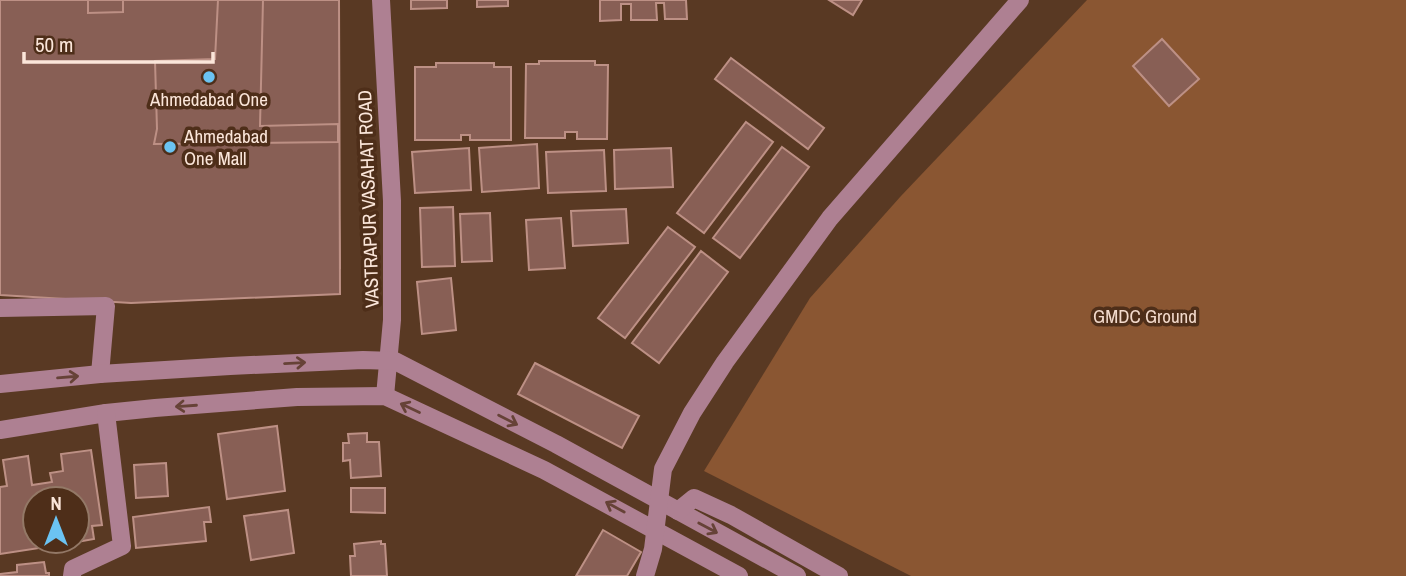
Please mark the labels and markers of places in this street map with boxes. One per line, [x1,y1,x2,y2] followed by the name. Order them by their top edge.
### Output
[201,69,217,85] marker: Ahmedabad One
[149,86,268,112] place label: Ahmedabad One
[183,123,268,171] place label: Ahmedabad One Mall
[162,139,178,155] marker: Ahmedabad One Mall

